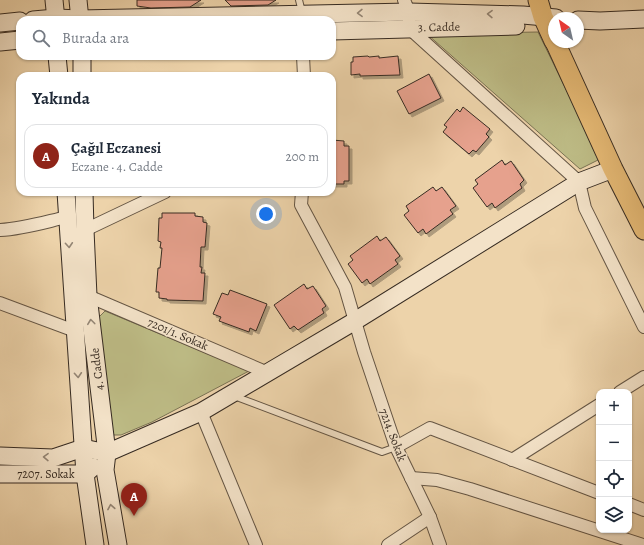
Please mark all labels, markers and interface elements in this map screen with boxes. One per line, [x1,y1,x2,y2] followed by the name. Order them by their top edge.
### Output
[357,9,363,17] one-way arrow
[487,10,493,18] one-way arrow
[548,12,584,48] north arrow
[16,16,336,60] search box
[418,19,460,35] street label: 3. Cadde
[30,27,52,49] icon: search
[62,28,129,48] text: Burada ara
[32,87,90,110] text: Yakında
[71,138,161,158] text: Çağıl Eczanesi
[42,148,50,165] text: A
[286,148,319,165] text: 200 m
[71,158,163,175] text: Eczane · 4. Cadde
[256,204,276,224] your location
[65,242,74,248] one-way arrow
[145,314,211,354] street label: 7201/1. Sokak
[87,319,96,325] one-way arrow
[86,347,108,391] street label: 4. Cadde
[73,372,82,378] one-way arrow
[596,389,632,533] map controls
[596,389,632,425] button: +
[376,406,410,464] street label: 7214. Sokak
[596,425,632,461] button: −
[43,453,49,461] one-way arrow
[596,461,632,497] button: locate
[17,466,75,482] street label: 7207. Sokak
[121,483,147,516] pin: A
[596,497,632,533] button: layers
[107,504,116,510] one-way arrow

